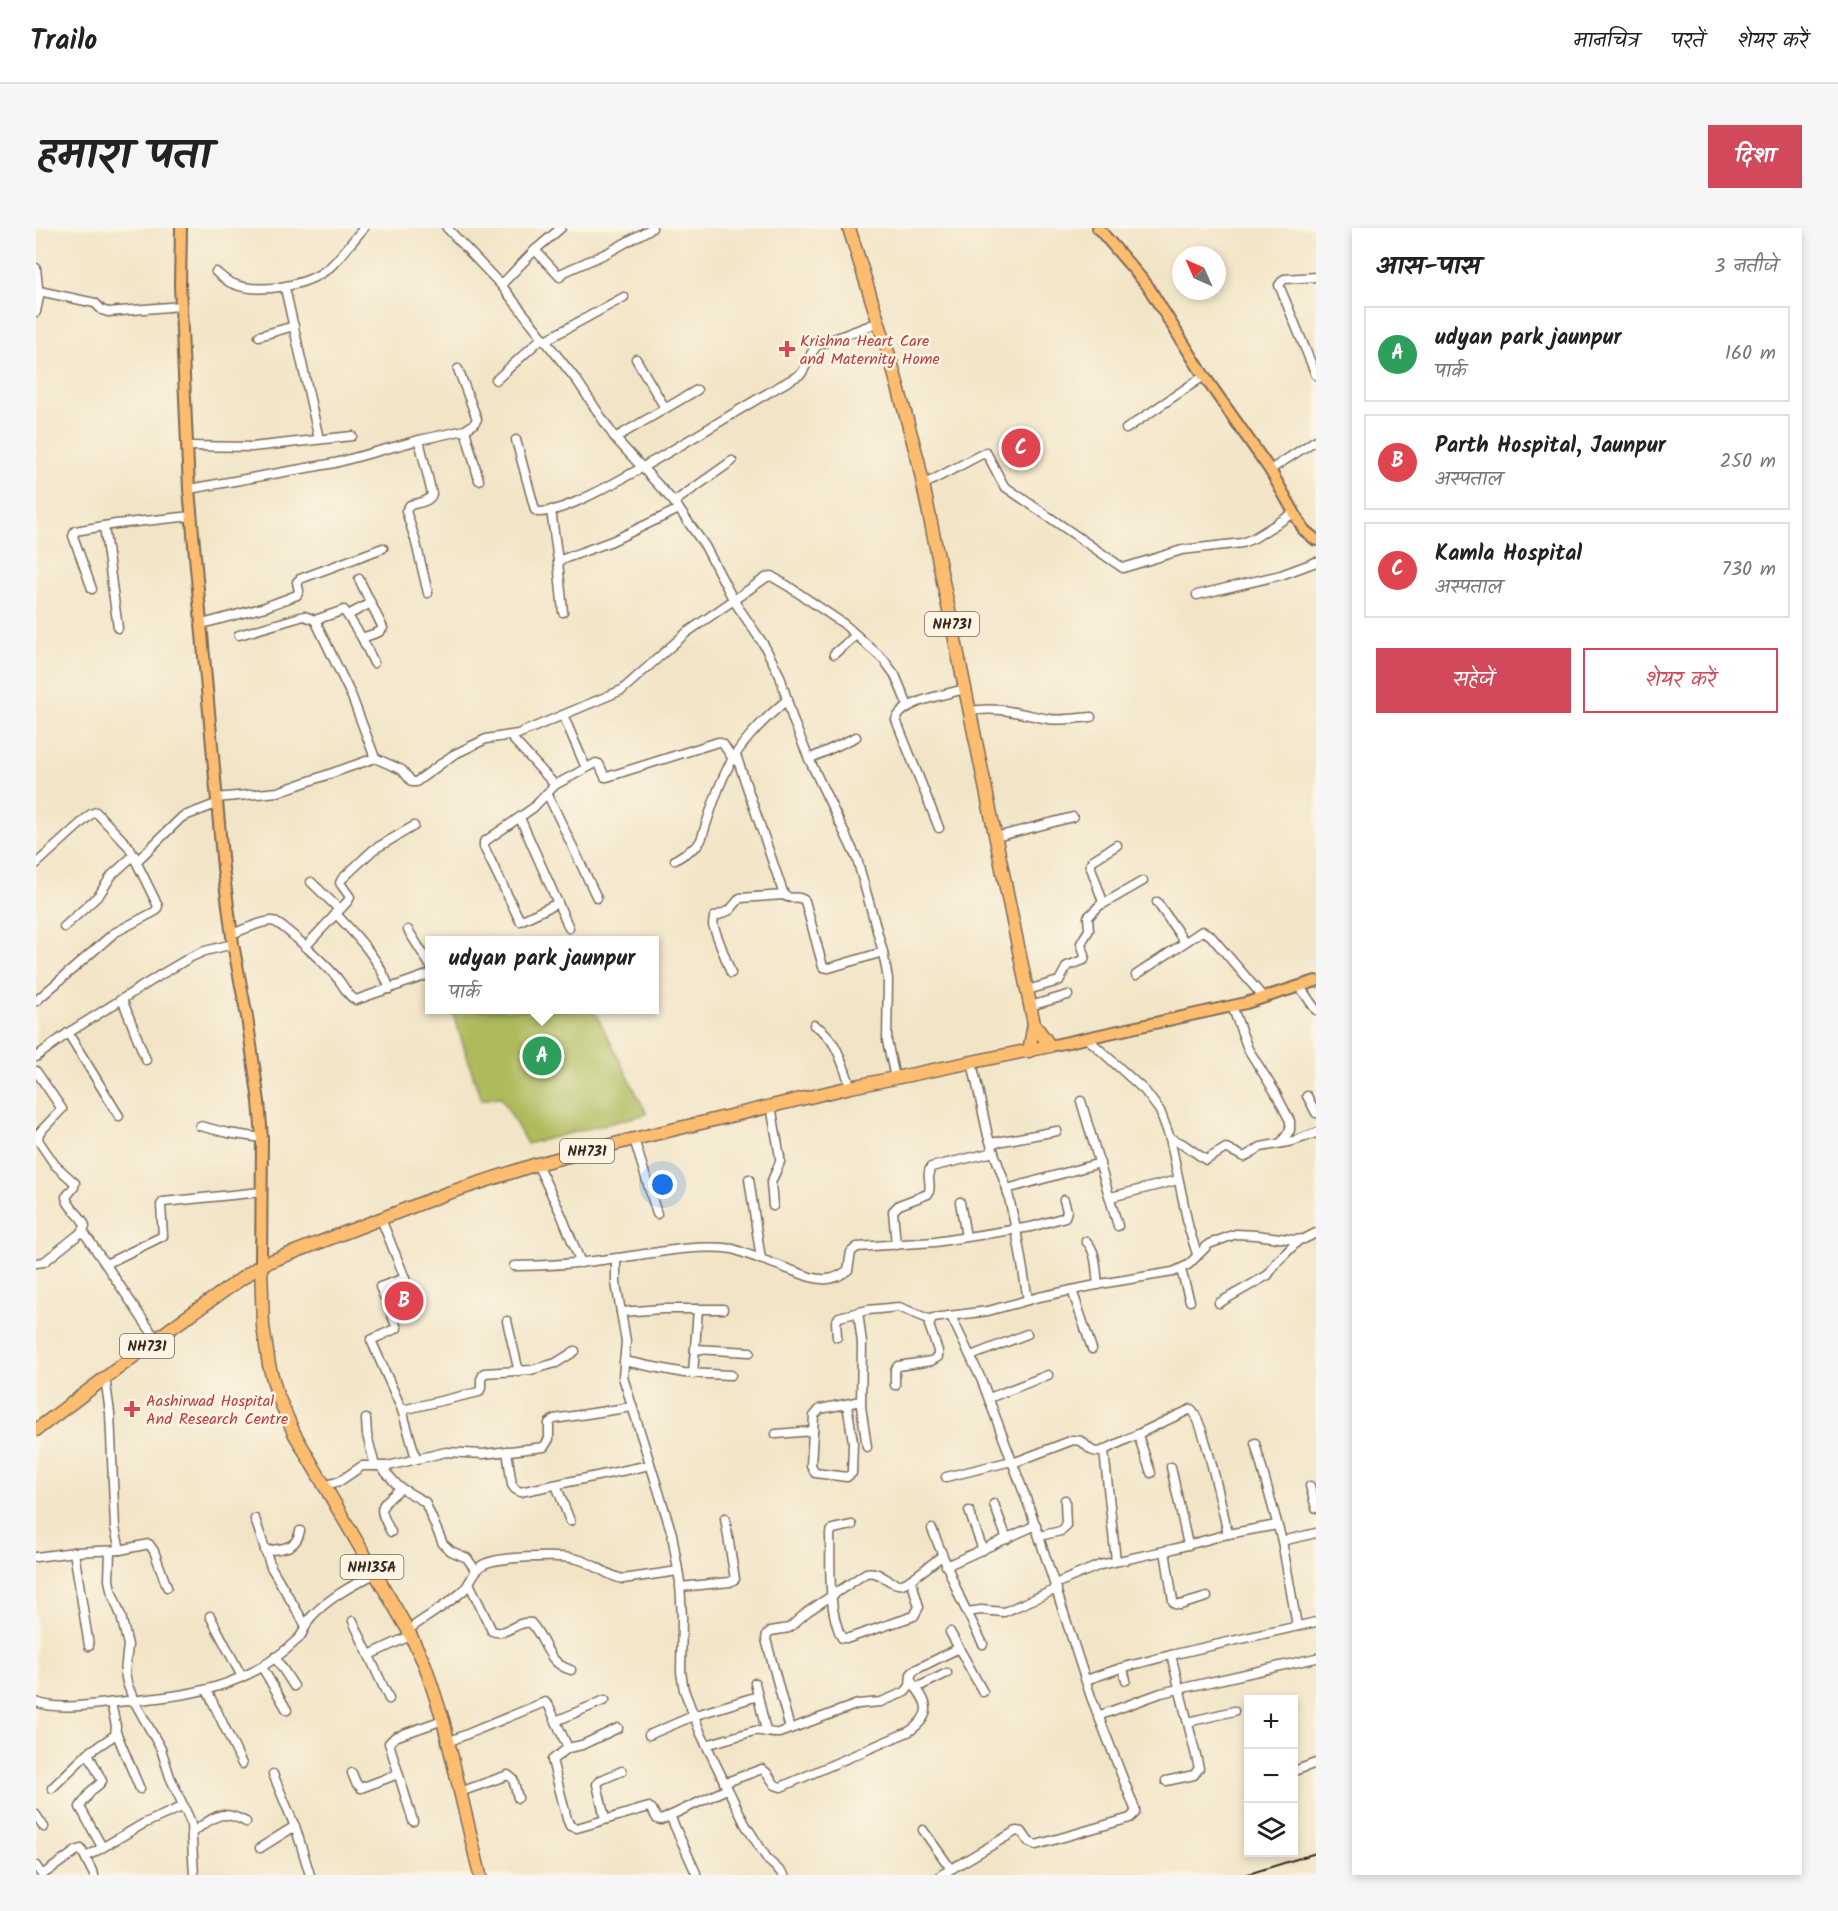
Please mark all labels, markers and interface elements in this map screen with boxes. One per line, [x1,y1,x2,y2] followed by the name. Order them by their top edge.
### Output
[30,19,97,64] text: Trailo
[1574,25,1639,58] text: मानचित्र
[1672,25,1704,58] text: परतें
[1737,25,1808,58] text: शेयर करें
[36,123,211,190] text: हमारा पता
[1708,125,1802,188] button: दिशा
[1172,246,1226,300] north arrow
[1376,246,1480,288] text: आस-पास
[1714,251,1778,283] text: 3 नतीजे
[1435,321,1622,356] text: udyan park jaunpur
[800,329,940,372] place label: Krishna Heart Care and Maternity Home
[1391,338,1404,370] text: A
[1725,338,1776,370] text: 160 m
[778,340,796,358] marker: Krishna Heart Care and Maternity Home
[1435,356,1467,388] text: पार्क
[1002,426,1040,470] pin: C
[1435,429,1666,464] text: Parth Hospital, Jaunpur
[1391,446,1404,478] text: B
[1720,446,1776,478] text: 250 m
[1435,464,1502,496] text: अस्पताल
[1435,537,1582,572] text: Kamla Hospital
[1391,554,1404,586] text: C
[1721,554,1776,586] text: 730 m
[1435,572,1502,604] text: अस्पताल
[925,612,979,636] road number: NH731
[1376,648,1571,713] button: सहेजें
[1583,648,1778,713] button: शेयर करें
[425,936,659,1014] popup
[449,942,635,977] text: udyan park jaunpur
[449,977,480,1009] text: पार्क
[522,1034,562,1078] pin: A
[560,1139,614,1163] road number: NH731
[648,1170,677,1199] your location
[384,1278,424,1324] pin: B
[120,1334,174,1358] road number: NH731
[146,1389,288,1432] place label: Aashirwad Hospital And Research Centre
[123,1400,141,1418] marker: Aashirwad Hospital And Research Centre
[340,1555,404,1579] road number: NH135A
[1244,1695,1298,1857] map controls
[1244,1695,1298,1749] button: +
[1244,1749,1298,1803] button: −
[1244,1803,1298,1857] button: layers

